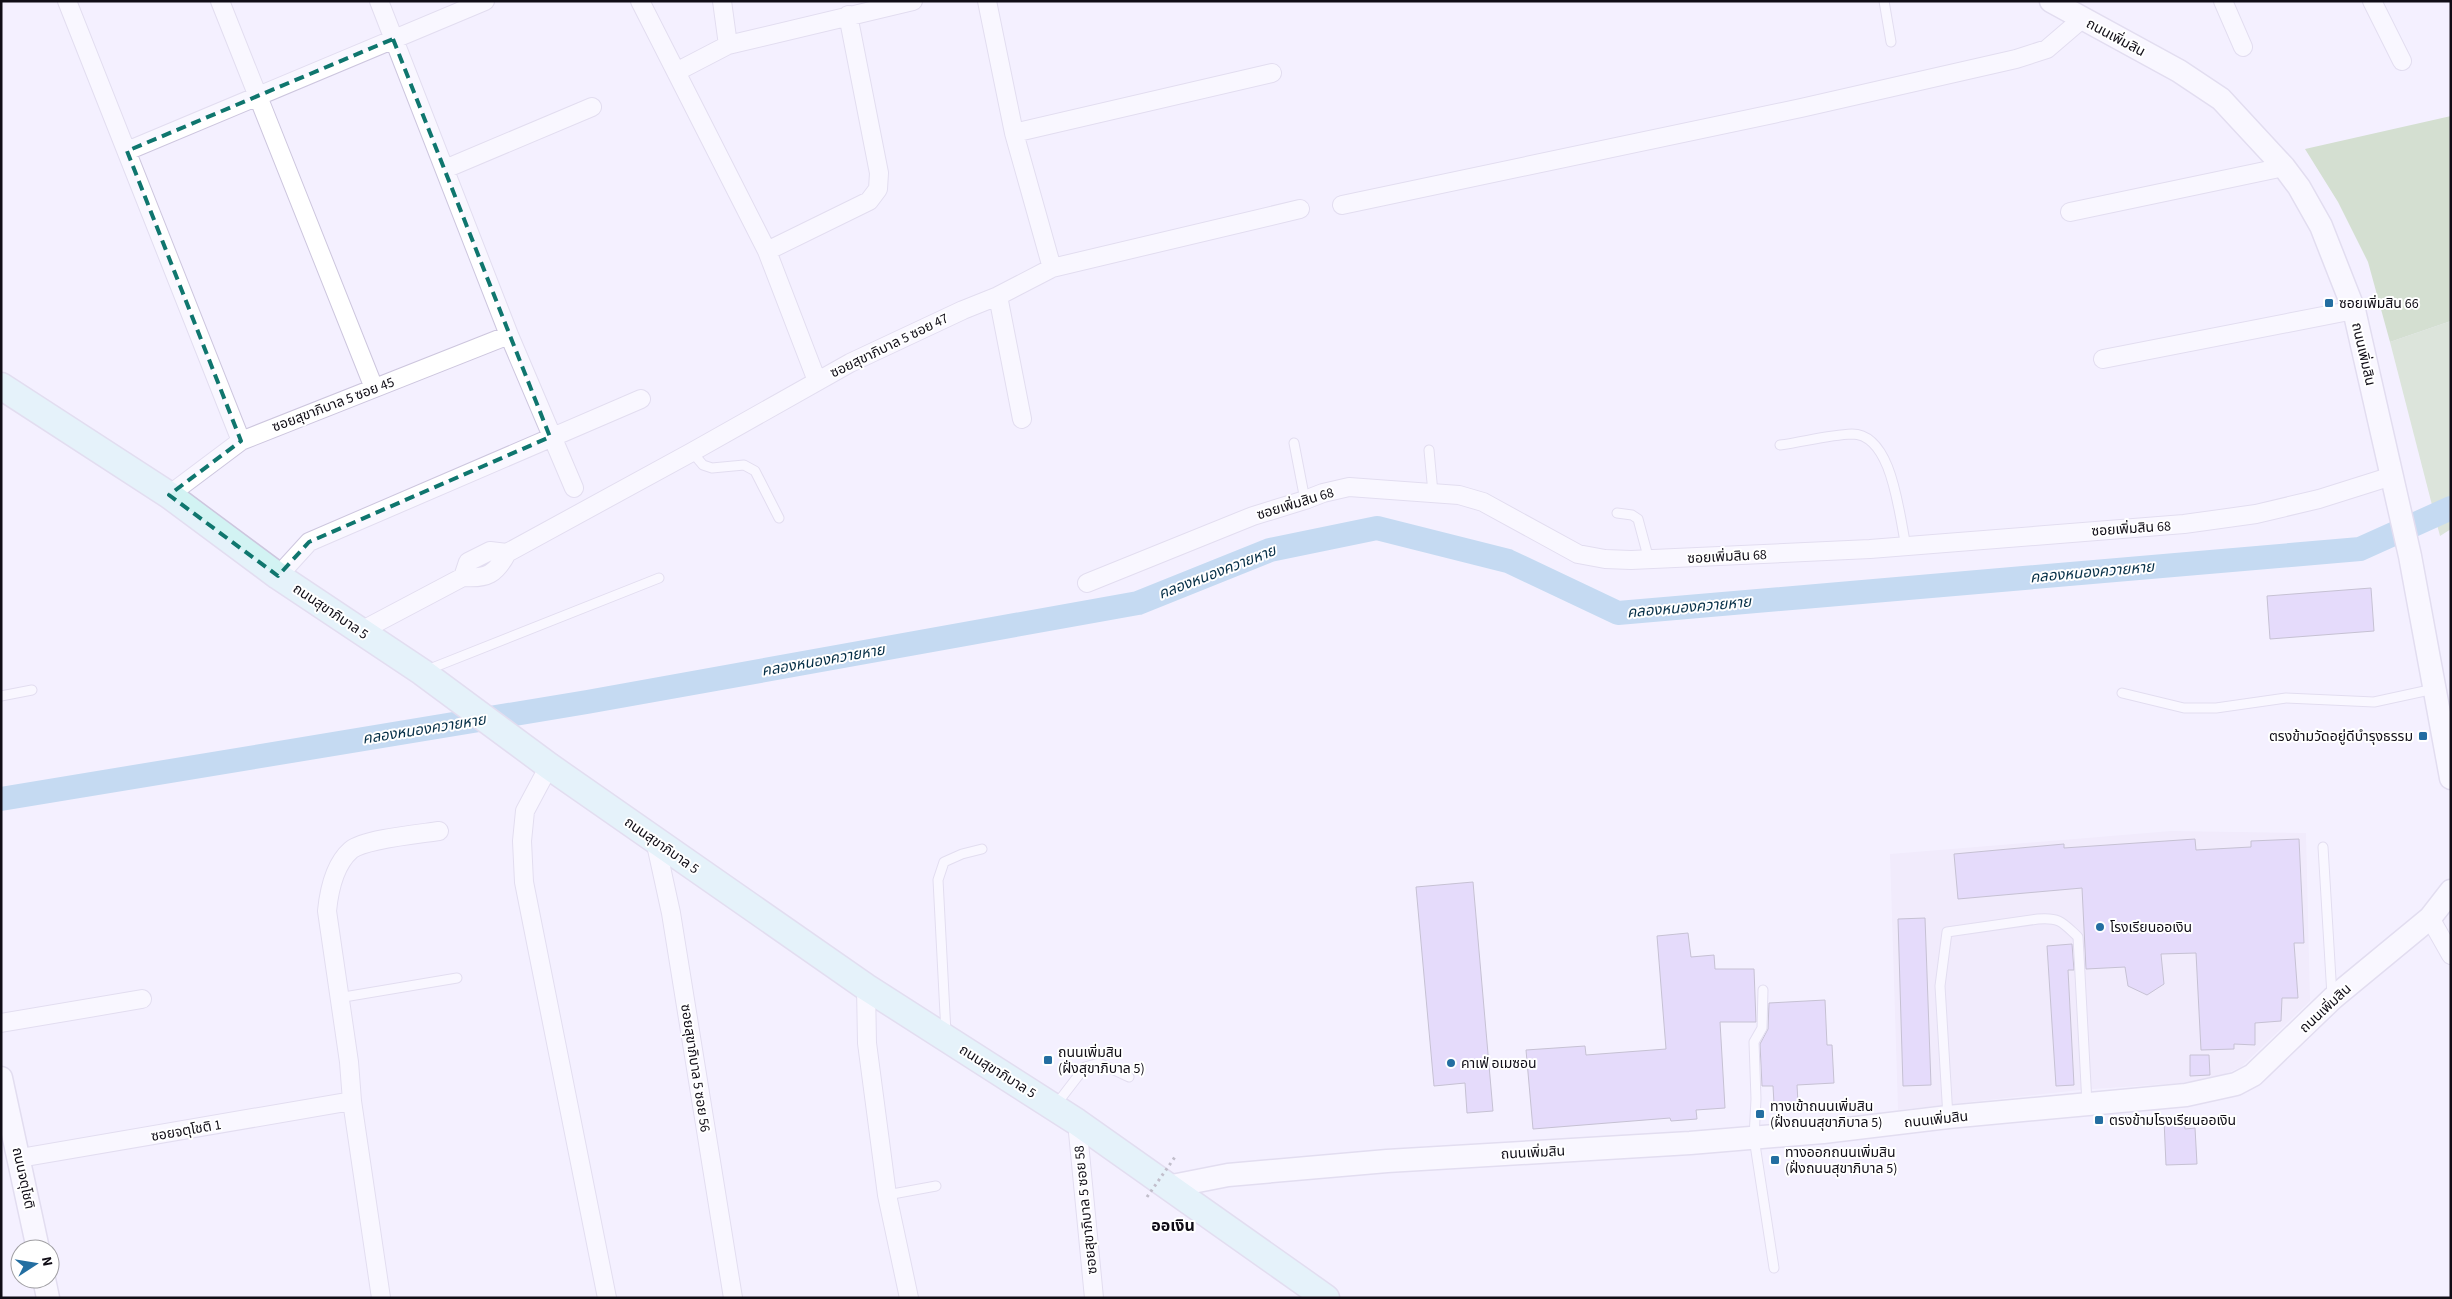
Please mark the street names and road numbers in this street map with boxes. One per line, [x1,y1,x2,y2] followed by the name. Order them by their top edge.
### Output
[2082,14,2149,62] street label: ถนนเพิ่มสิน
[827,309,952,383] street label: ซอยสุขาภิบาล 5 ซอย 47
[2346,321,2380,388] street label: ถนนเพิ่มสิน
[269,372,397,437] street label: ซอยสุขาภิบาล 5 ซอย 45
[1254,483,1336,525] street label: ซอยเพิ่มสิน 68
[2091,516,2172,542] street label: ซอยเพิ่มสิน 68
[1687,545,1767,569] street label: ซอยเพิ่มสิน 68
[289,579,372,645] street label: ถนนสุขาภิบาล 5
[620,813,703,879] street label: ถนนสุขาภิบาล 5
[2295,979,2356,1038] street label: ถนนเพิ่มสิน
[675,1003,715,1134] street label: ซอยสุขาภิบาล 5 ซอย 56
[955,1040,1040,1103] street label: ถนนสุขาภิบาล 5
[1903,1107,1969,1133] street label: ถนนเพิ่มสิน
[149,1115,223,1147] street label: ซอยจตุโชติ 1
[1500,1141,1566,1165] street label: ถนนเพิ่มสิน
[1069,1144,1103,1275] street label: ซอยสุขาภิบาล 5 ซอย 58
[7,1145,39,1211] street label: ถนนจตุโชติ

